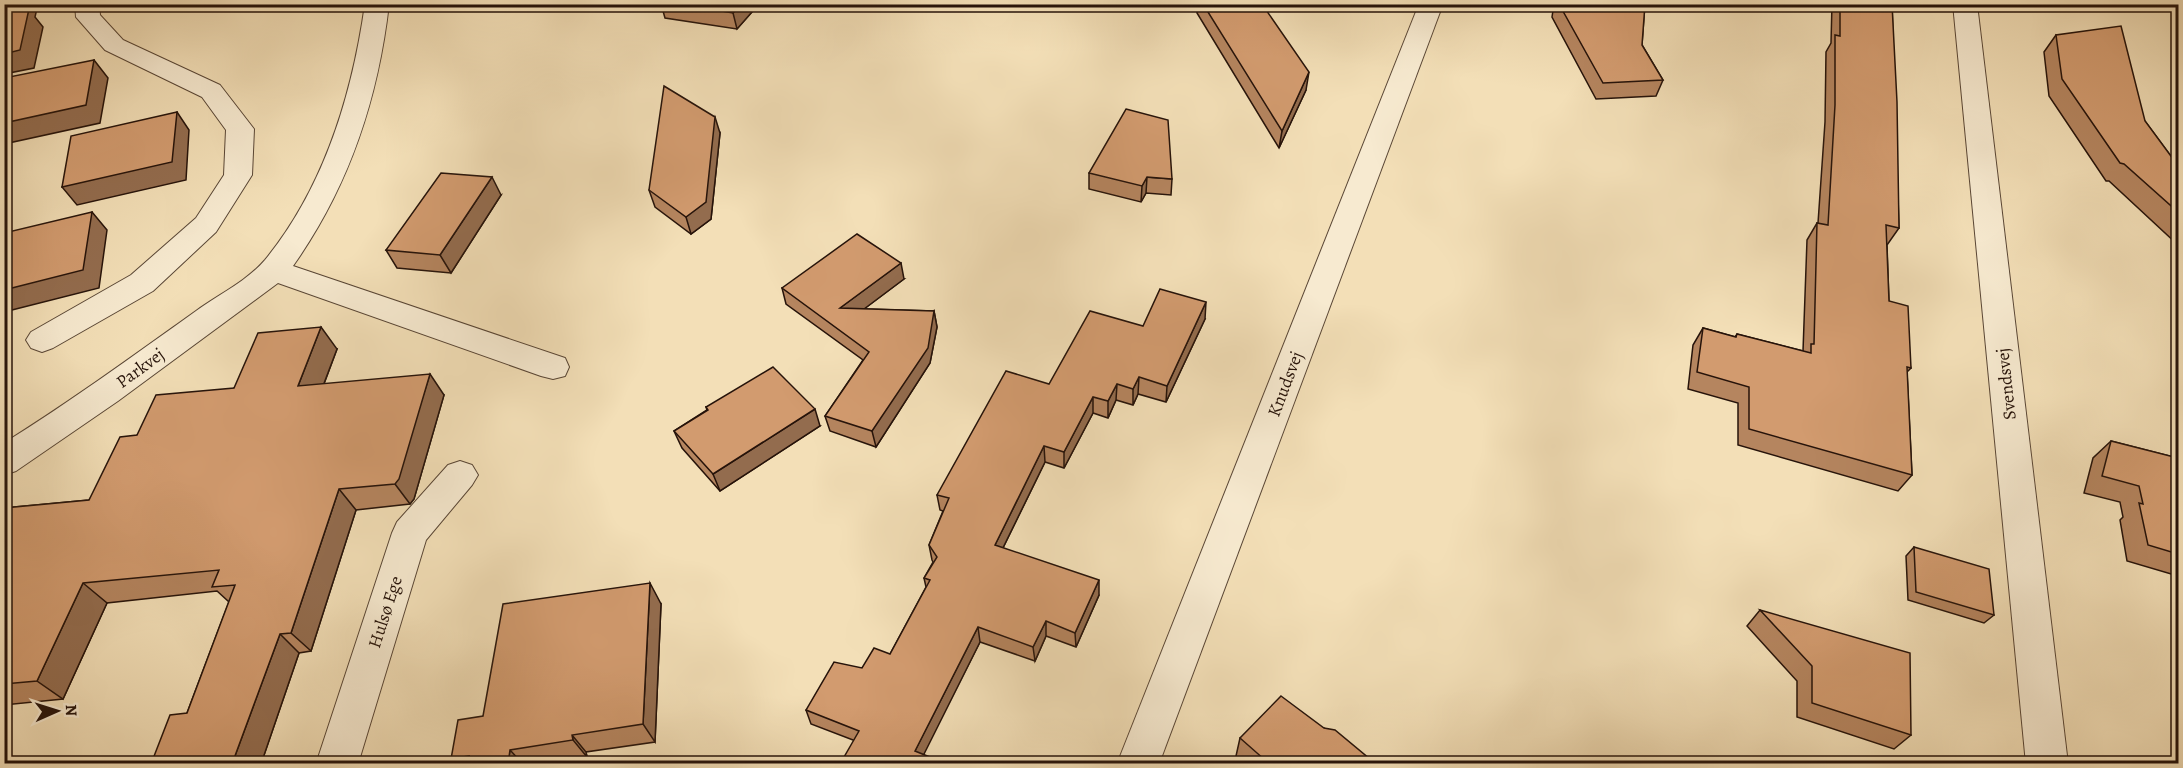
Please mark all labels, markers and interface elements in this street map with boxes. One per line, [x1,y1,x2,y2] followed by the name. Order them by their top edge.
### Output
[111,342,169,394] street label: Parkvej
[1990,347,2022,421] street label: Svendsvej
[1262,348,1308,420] street label: Knudsvej
[362,573,408,651] street label: Hulsø Ege
[27,681,87,741] north arrow
[60,704,82,717] text: N

